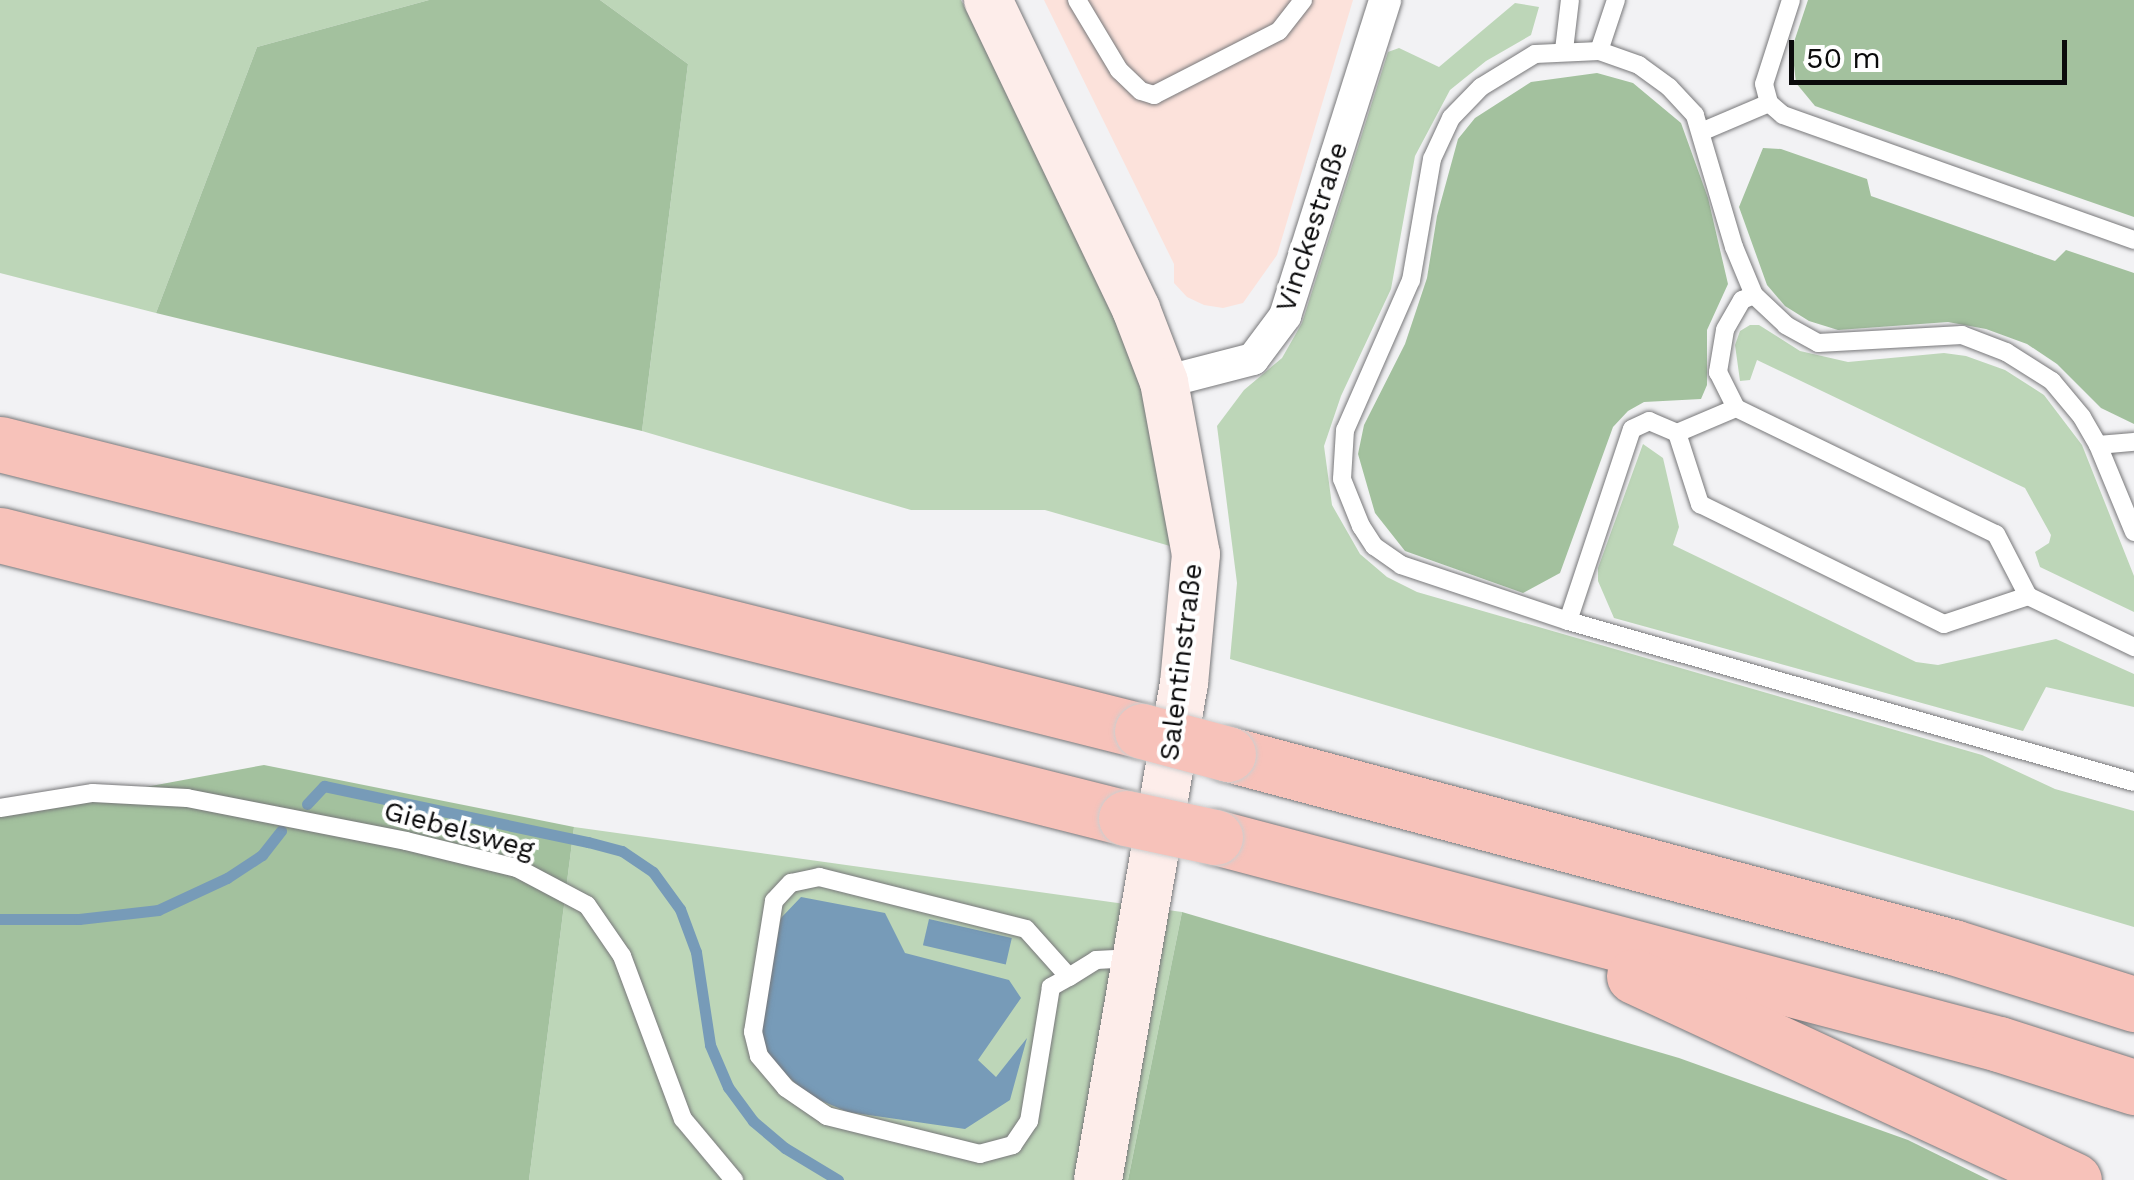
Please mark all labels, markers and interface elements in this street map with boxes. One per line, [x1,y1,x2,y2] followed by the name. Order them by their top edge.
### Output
[1794,20,2072,82] scale bar
[1806,40,1881,75] text: 50 m
[1269,138,1355,316] street label: Vinckestraße
[1152,561,1210,763] street label: Salentinstraße
[380,794,538,866] street label: Giebelsweg

